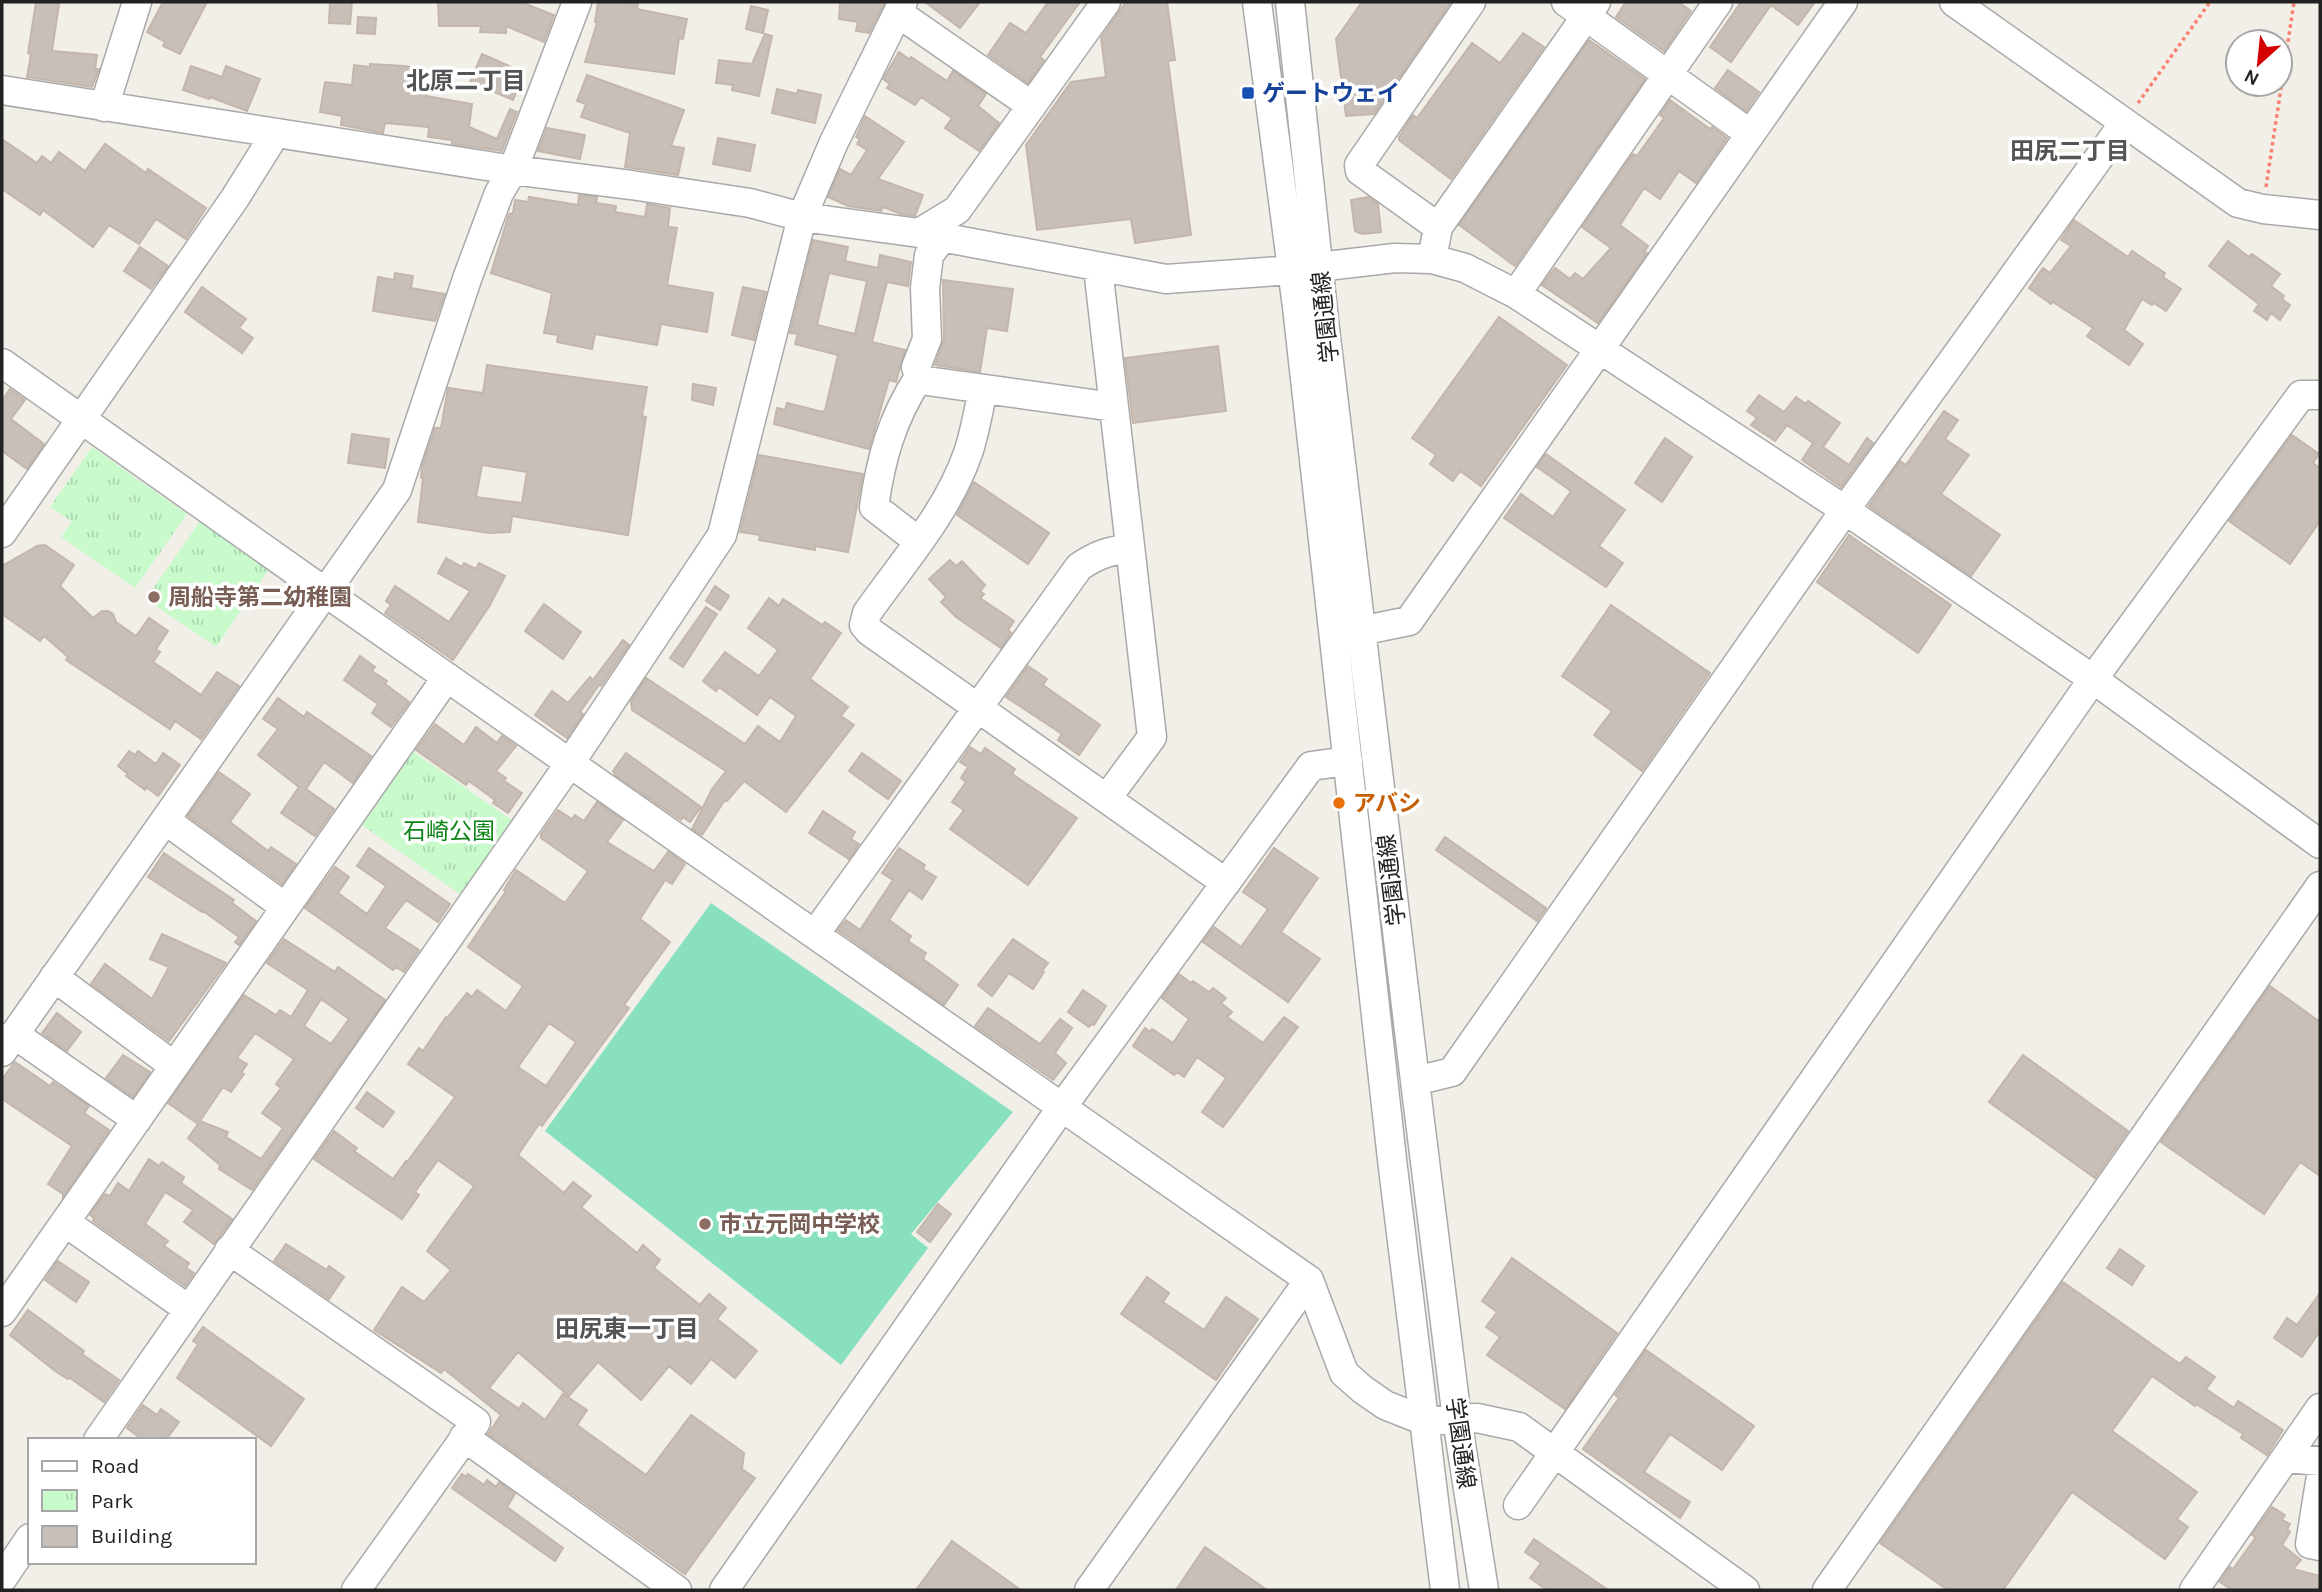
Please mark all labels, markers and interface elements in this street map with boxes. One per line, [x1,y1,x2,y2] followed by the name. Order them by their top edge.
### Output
[2224,28,2294,98] north arrow
[2241,64,2263,90] text: N
[406,67,526,95] district label: 北原二丁目
[1262,80,1400,107] place label: ゲートウェイ
[1240,85,1256,101] marker: ゲートウェイ
[2010,137,2130,165] district label: 田尻二丁目
[1307,270,1344,364] street label: 学園通線
[168,584,352,611] place label: 周船寺第二幼稚園
[146,589,162,605] marker: 周船寺第二幼稚園
[1353,790,1421,817] place label: アバシ
[1331,795,1347,811] marker: アバシ
[403,818,495,845] park label: 石崎公園
[1372,833,1411,927] street label: 学園通線
[719,1211,880,1238] place label: 市立元岡中学校
[697,1216,713,1232] marker: 市立元岡中学校
[555,1315,699,1343] district label: 田尻東一丁目
[1441,1396,1480,1491] street label: 学園通線
[28,1438,256,1564] legend
[91,1454,139,1478] text: Road
[91,1489,134,1513] text: Park
[91,1524,172,1548] text: Building

